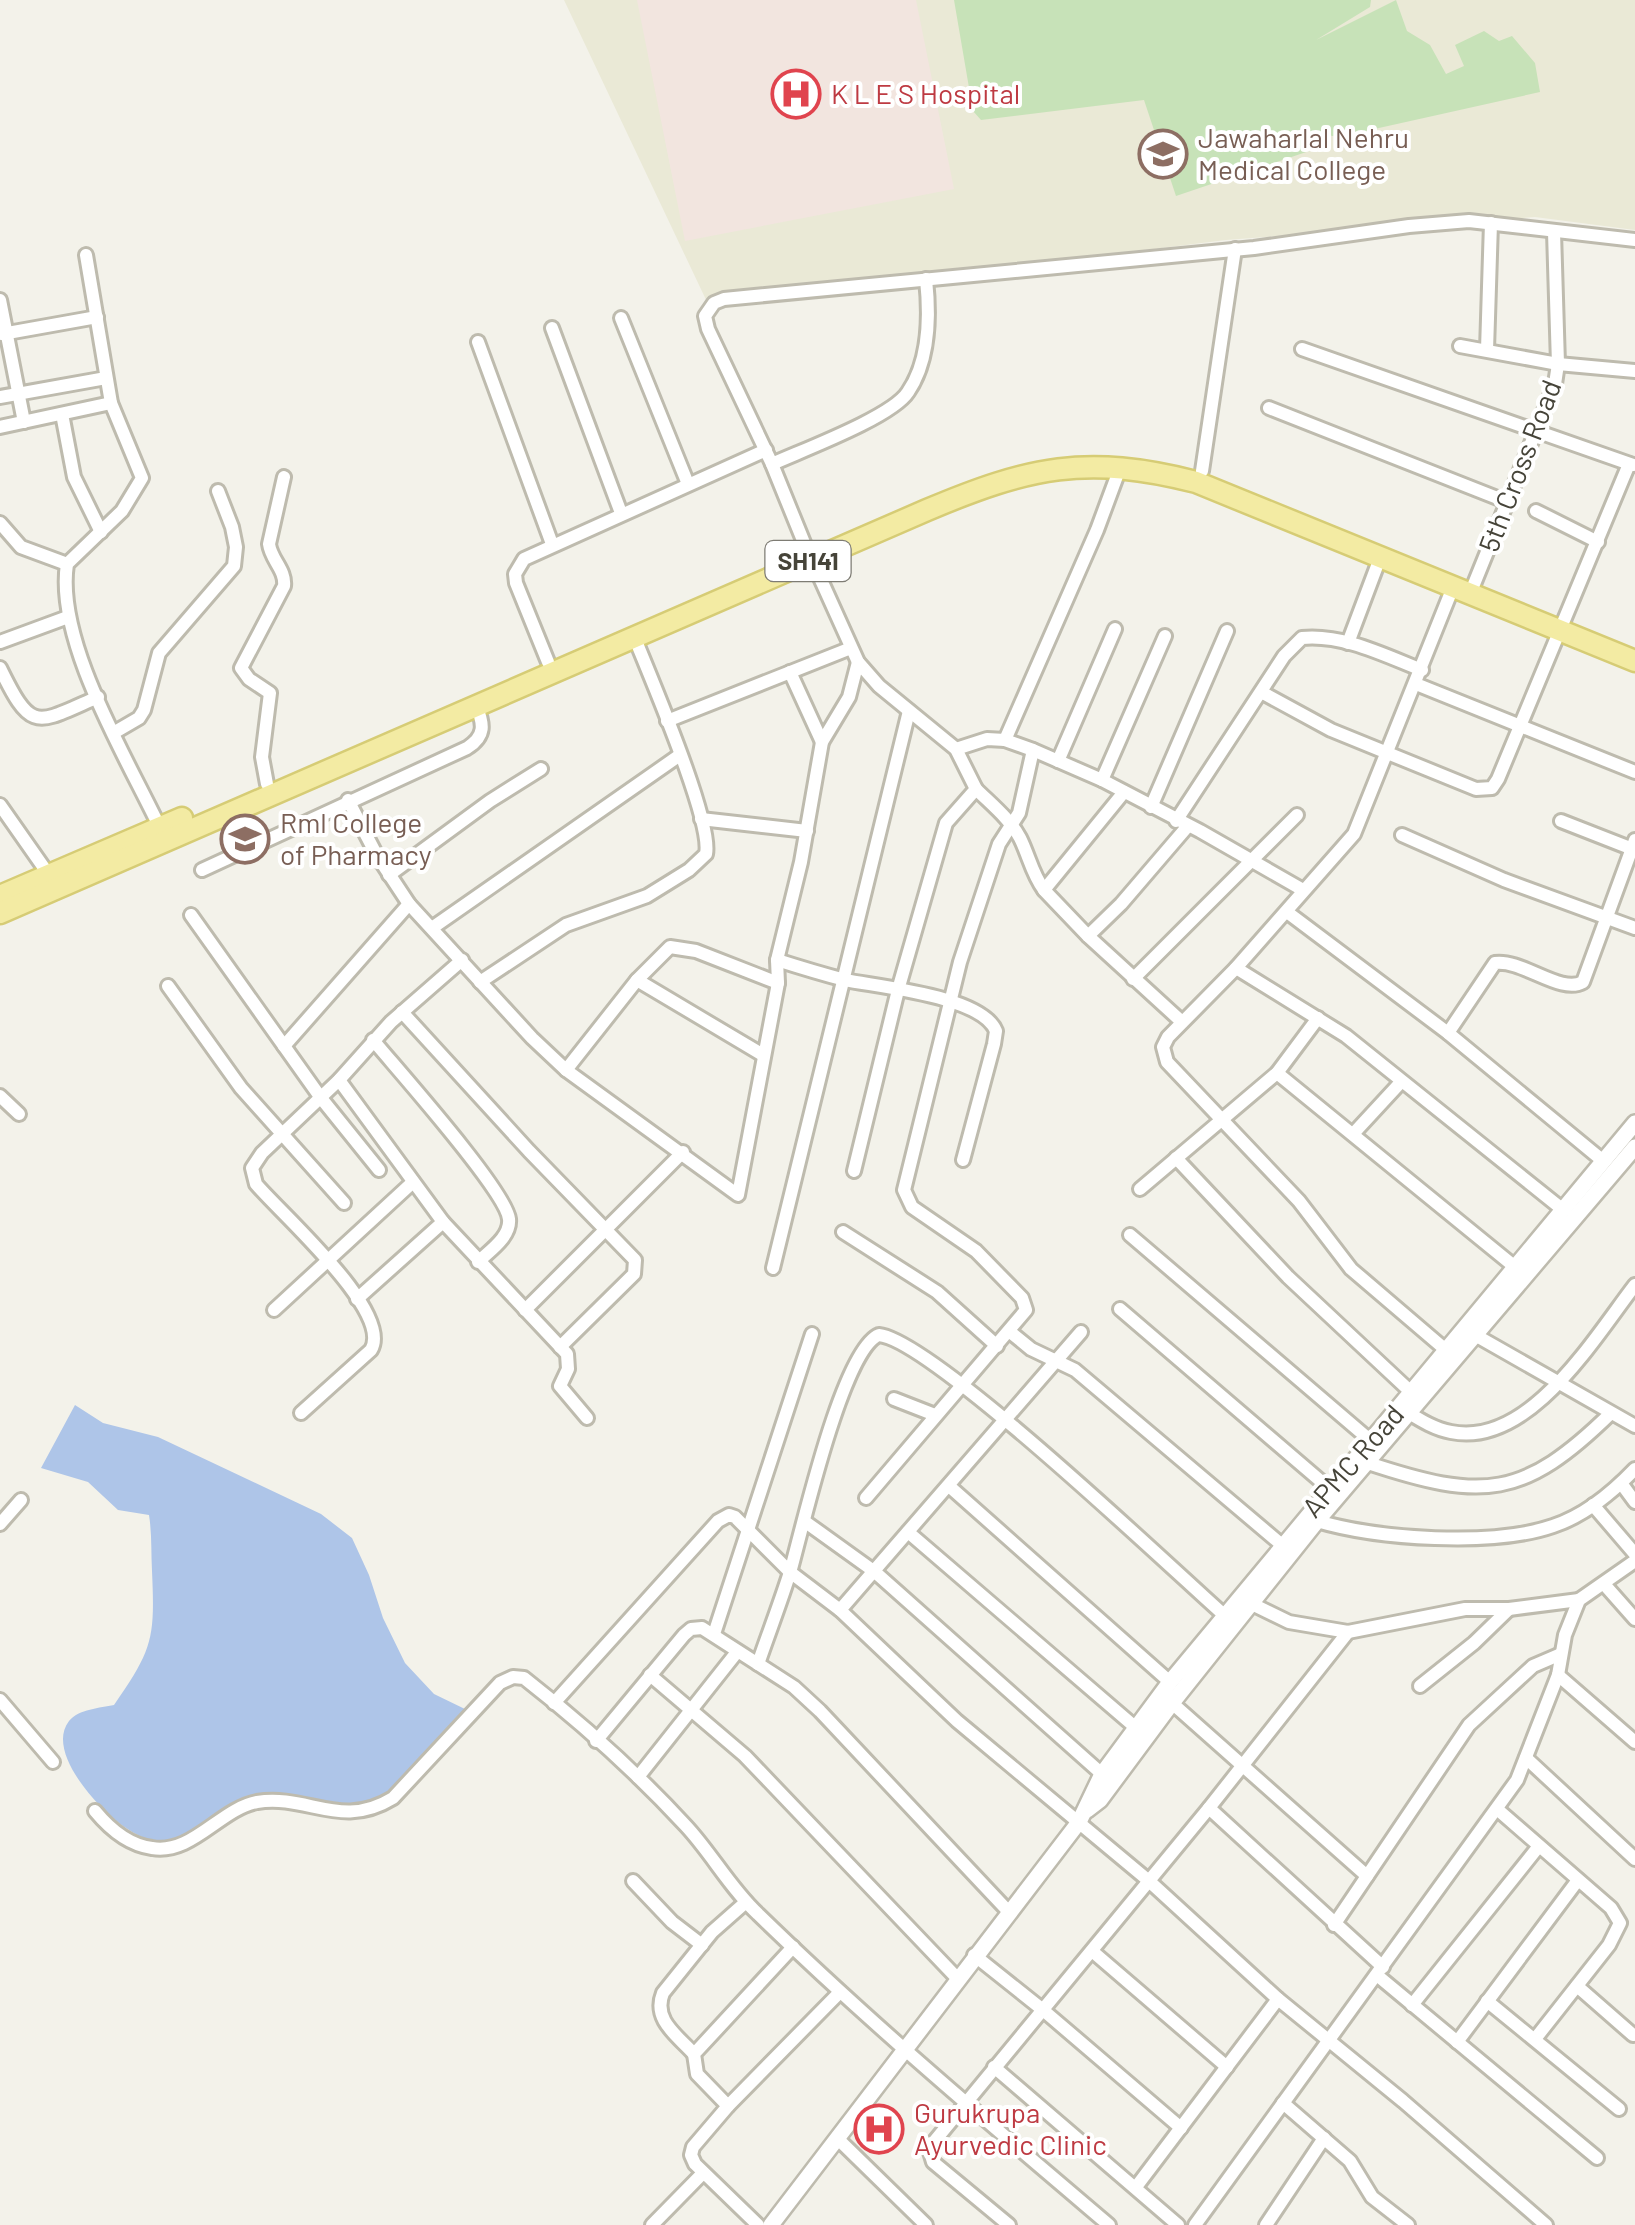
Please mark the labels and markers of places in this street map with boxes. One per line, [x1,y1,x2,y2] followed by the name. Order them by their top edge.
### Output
[770,68,822,120] hospital icon: K L E S Hospital
[831,76,1020,110] place label: K L E S Hospital
[1198,120,1409,186] place label: Jawaharlal Nehru Medical College
[1137,128,1189,180] school or university icon: Jawaharlal Nehru Medical College
[280,805,432,871] place label: Rml College of Pharmacy
[219,813,271,865] school or university icon: Rml College of Pharmacy
[914,2095,1107,2161] place label: Gurukrupa Ayurvedic Clinic
[853,2103,905,2155] hospital icon: Gurukrupa Ayurvedic Clinic

